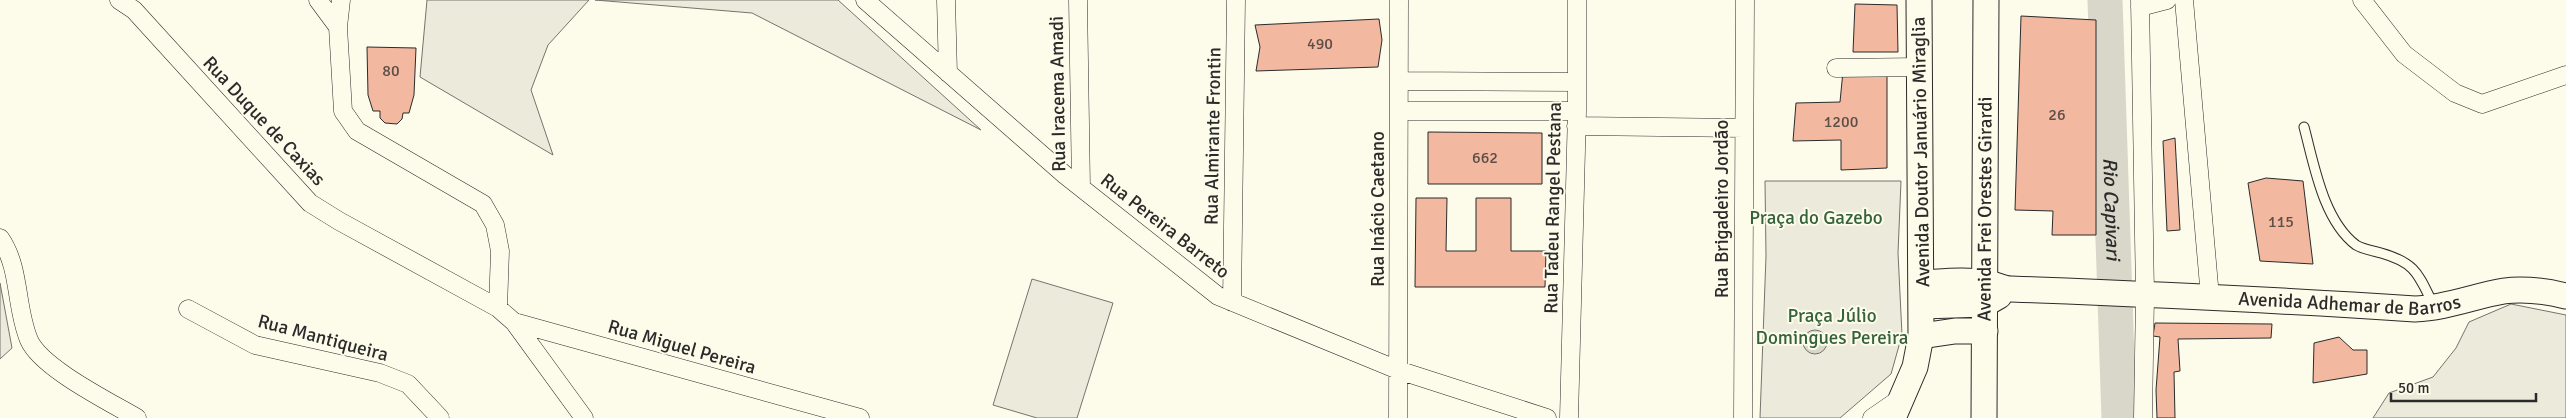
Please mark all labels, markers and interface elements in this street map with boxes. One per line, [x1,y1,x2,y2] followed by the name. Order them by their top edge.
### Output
[1045,16,1071,172] street label: Rua Iracema Amadi
[1907,17,1935,287] street label: Avenida Doutor Januário Miraglia
[1307,34,1333,54] house number: 490
[1199,47,1227,225] street label: Rua Almirante Frontin
[198,51,330,191] street label: Rua Duque de Caxias
[382,61,400,81] house number: 80
[1972,96,1998,322] street label: Avenida Frei Orestes Girardi
[1539,102,1567,314] street label: Rua Tadeu Rangel Pestana
[2048,105,2066,125] house number: 26
[1824,112,1858,132] house number: 1200
[1710,120,1734,298] street label: Rua Brigadeiro Jordão
[1366,131,1390,287] street label: Rua Inácio Caetano
[1472,148,1498,168] house number: 662
[2098,157,2126,262] water label: Rio Capivari
[1096,168,1235,284] street label: Rua Pereira Barreto
[1749,206,1883,230] park label: Praça do Gazebo
[2268,212,2294,232] house number: 115
[2238,287,2463,321] street label: Avenida Adhemar de Barros
[1756,304,1908,350] park label: Praça Júlio Domingues Pereira
[255,309,391,367] street label: Rua Mantiqueira
[605,314,759,380] street label: Rua Miguel Pereira
[2391,370,2536,402] scale bar
[2398,379,2429,397] text: 50 m

